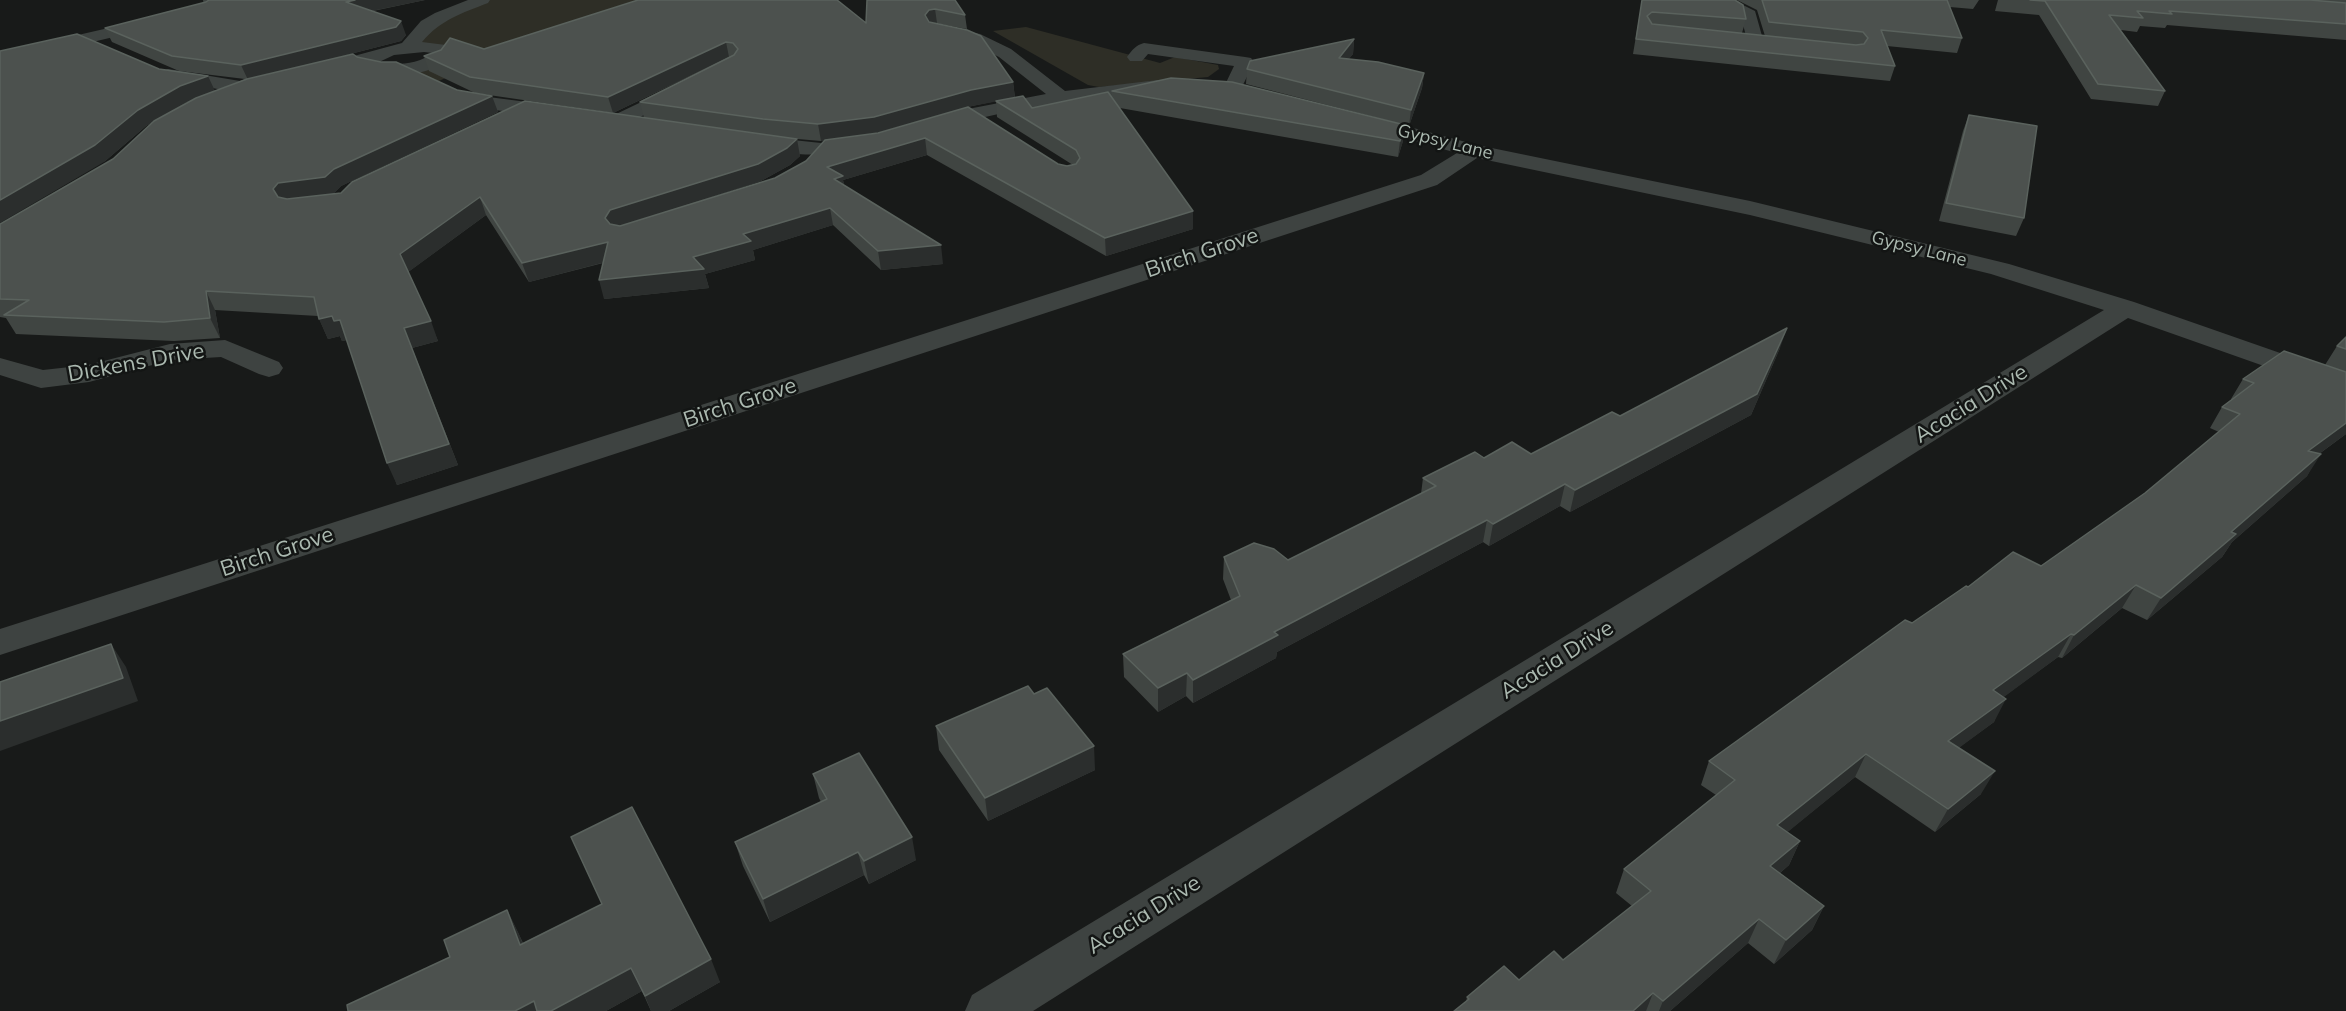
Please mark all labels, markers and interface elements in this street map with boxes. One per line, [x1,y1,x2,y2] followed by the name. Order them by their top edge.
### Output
[1395,120,1495,164] street label: Gypsy Lane
[1142,222,1262,284] street label: Birch Grove
[1869,227,1969,271] street label: Gypsy Lane
[66,338,206,388] street label: Dickens Drive
[1910,359,2032,449] street label: Acacia Drive
[680,372,800,434] street label: Birch Grove
[217,521,337,583] street label: Birch Grove
[1496,615,1618,705] street label: Acacia Drive
[1083,870,1205,960] street label: Acacia Drive

